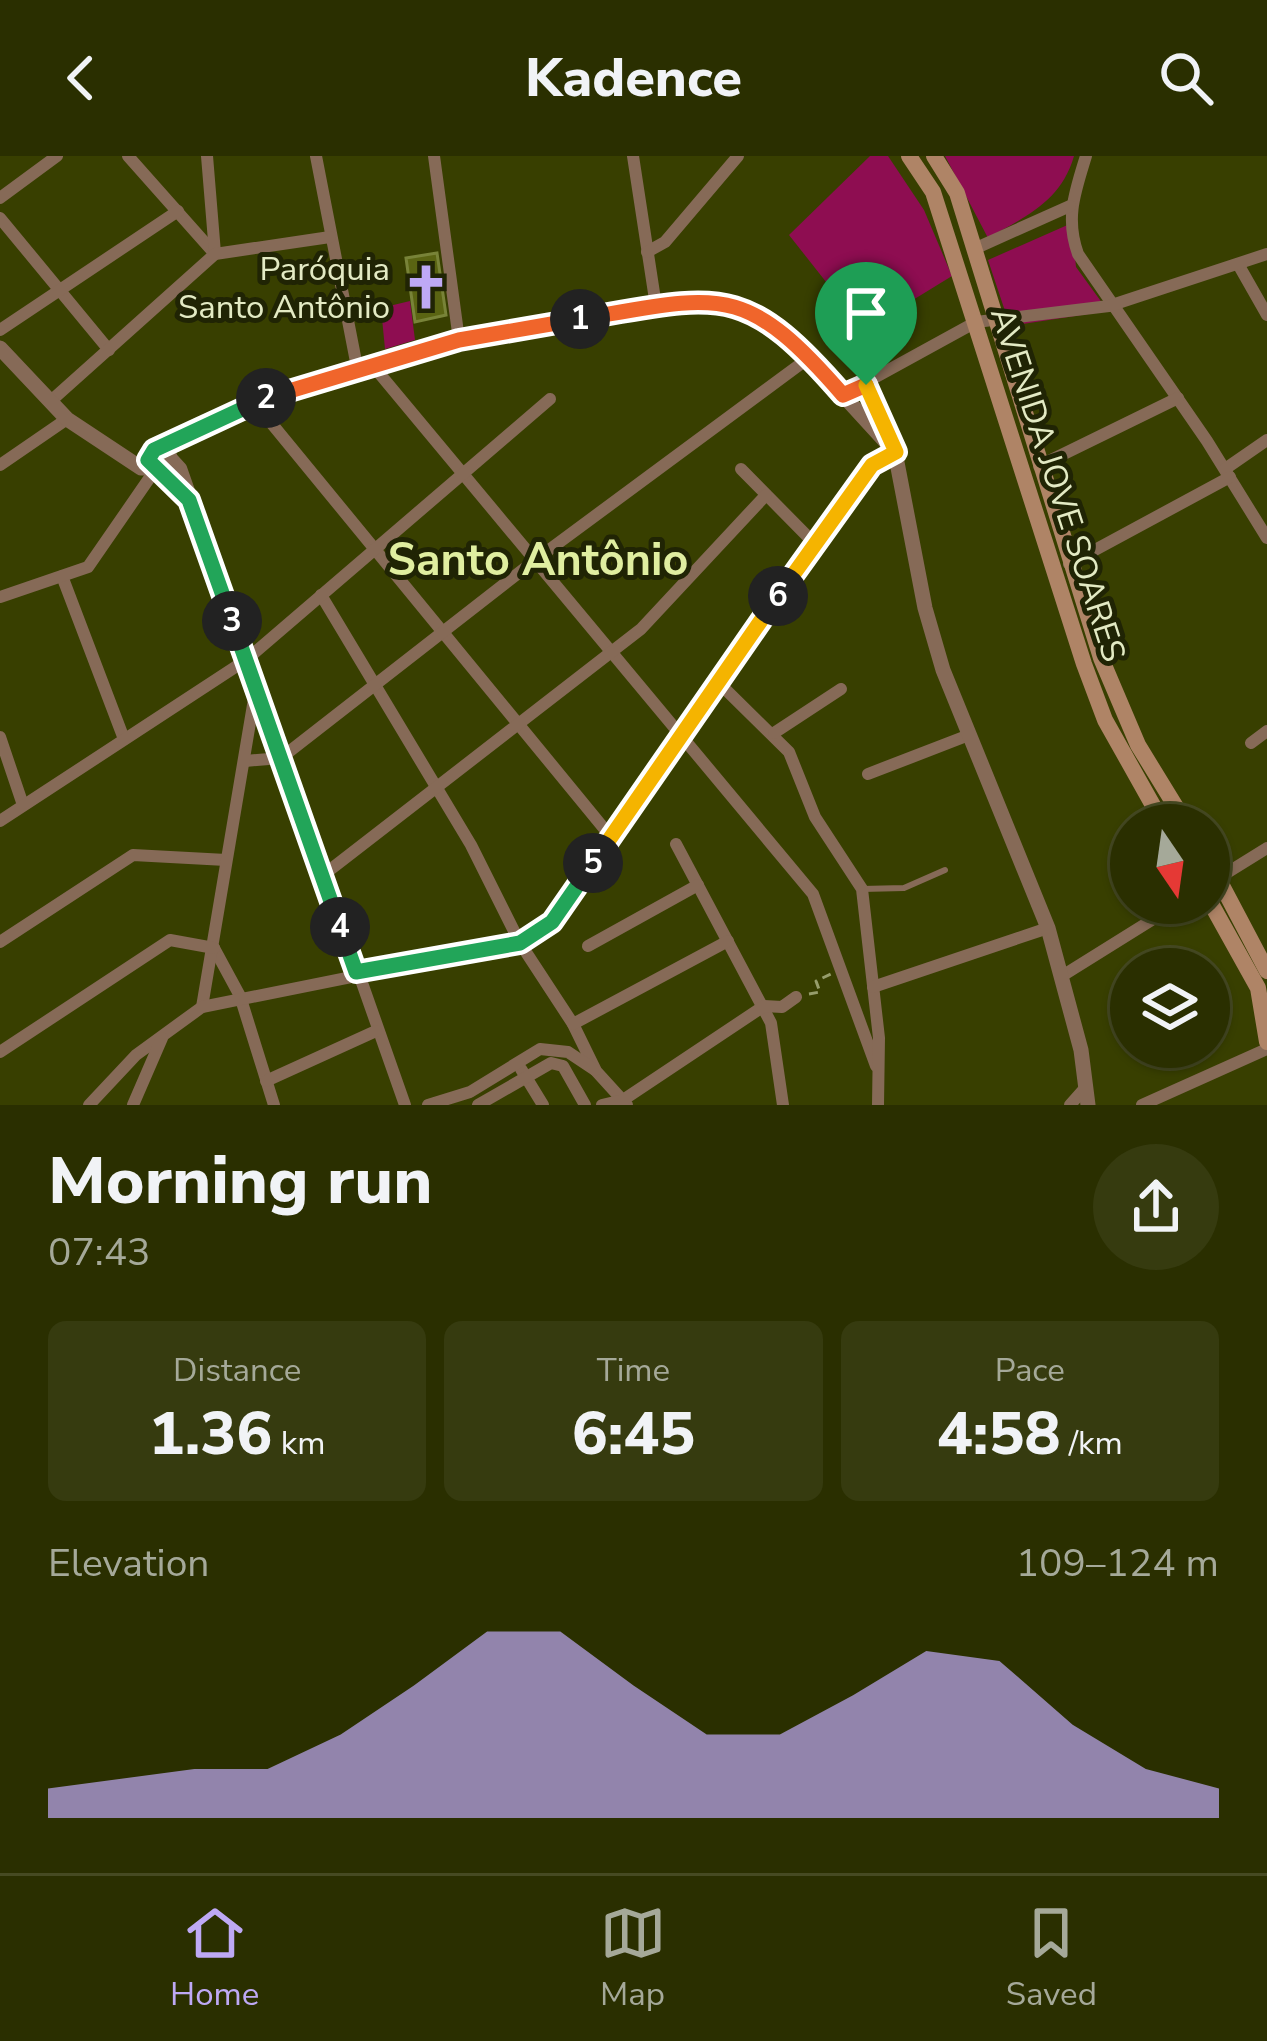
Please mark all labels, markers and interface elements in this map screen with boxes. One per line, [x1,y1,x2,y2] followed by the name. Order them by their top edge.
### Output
[525,41,742,115] text: Kadence
[48,45,114,111] icon: back
[1153,45,1219,111] icon: search
[178,247,390,330] place label: Paróquia Santo Antônio
[401,262,451,312] church icon: Paróquia Santo Antônio
[815,262,917,385] pin
[833,280,899,346] icon: arrive
[550,289,610,349] pin: 1
[570,296,590,341] text: 1
[979,301,1136,667] street label: AVENIDA JOVE SOARES
[236,368,296,428] pin: 2
[256,375,276,420] text: 2
[388,530,688,591] district label: Santo Antônio
[748,566,808,626] pin: 6
[768,573,788,618] text: 6
[202,591,262,651] pin: 3
[222,598,242,643] text: 3
[1110,804,1230,924] north arrow
[1110,804,1230,1068] map controls
[563,833,623,893] pin: 5
[583,840,603,885] text: 5
[310,897,370,957] pin: 4
[330,904,350,949] text: 4
[1110,948,1230,1068] button: layers
[48,1136,432,1226] text: Morning run
[1093,1144,1219,1270] button: share
[48,1226,151,1279] text: 07:43
[173,1348,301,1393] text: Distance
[597,1348,670,1393] text: Time
[995,1348,1065,1393] text: Pace
[149,1393,272,1475] text: 1.36
[572,1393,695,1475] text: 6:45
[937,1393,1060,1475] text: 4:58
[272,1421,326,1466] text: km
[1060,1421,1123,1466] text: /km
[48,1537,209,1590] text: Elevation
[1016,1537,1219,1590] text: 109–124 m
[170,1900,259,2017] tab: Home
[600,1900,666,2017] tab: Map
[1006,1900,1097,2017] tab: Saved

